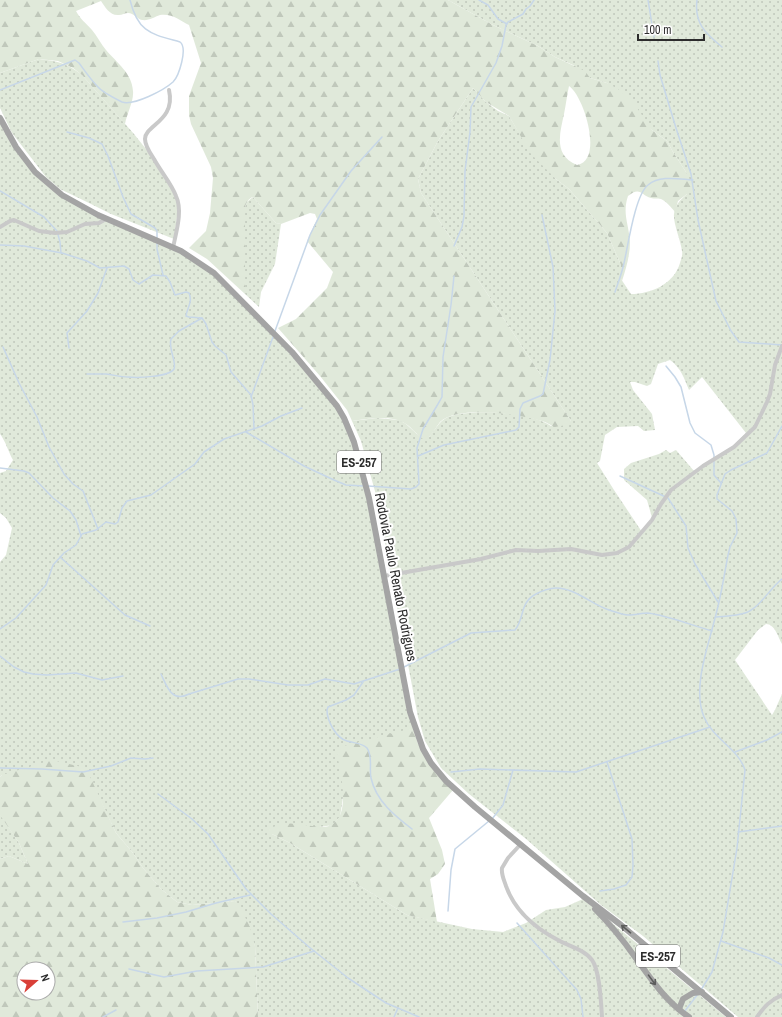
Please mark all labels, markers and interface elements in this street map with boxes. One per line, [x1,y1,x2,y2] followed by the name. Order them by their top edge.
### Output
[638,16,704,42] scale bar
[644,22,671,38] text: 100 m
[337,451,381,473] road number: ES-257
[371,491,421,663] street label: Rodovia Paulo Renato Rodrigues
[621,925,632,934] one-way arrow
[636,945,680,967] road number: ES-257
[16,961,56,1001] north arrow
[38,972,53,983] text: N
[648,975,656,986] one-way arrow

